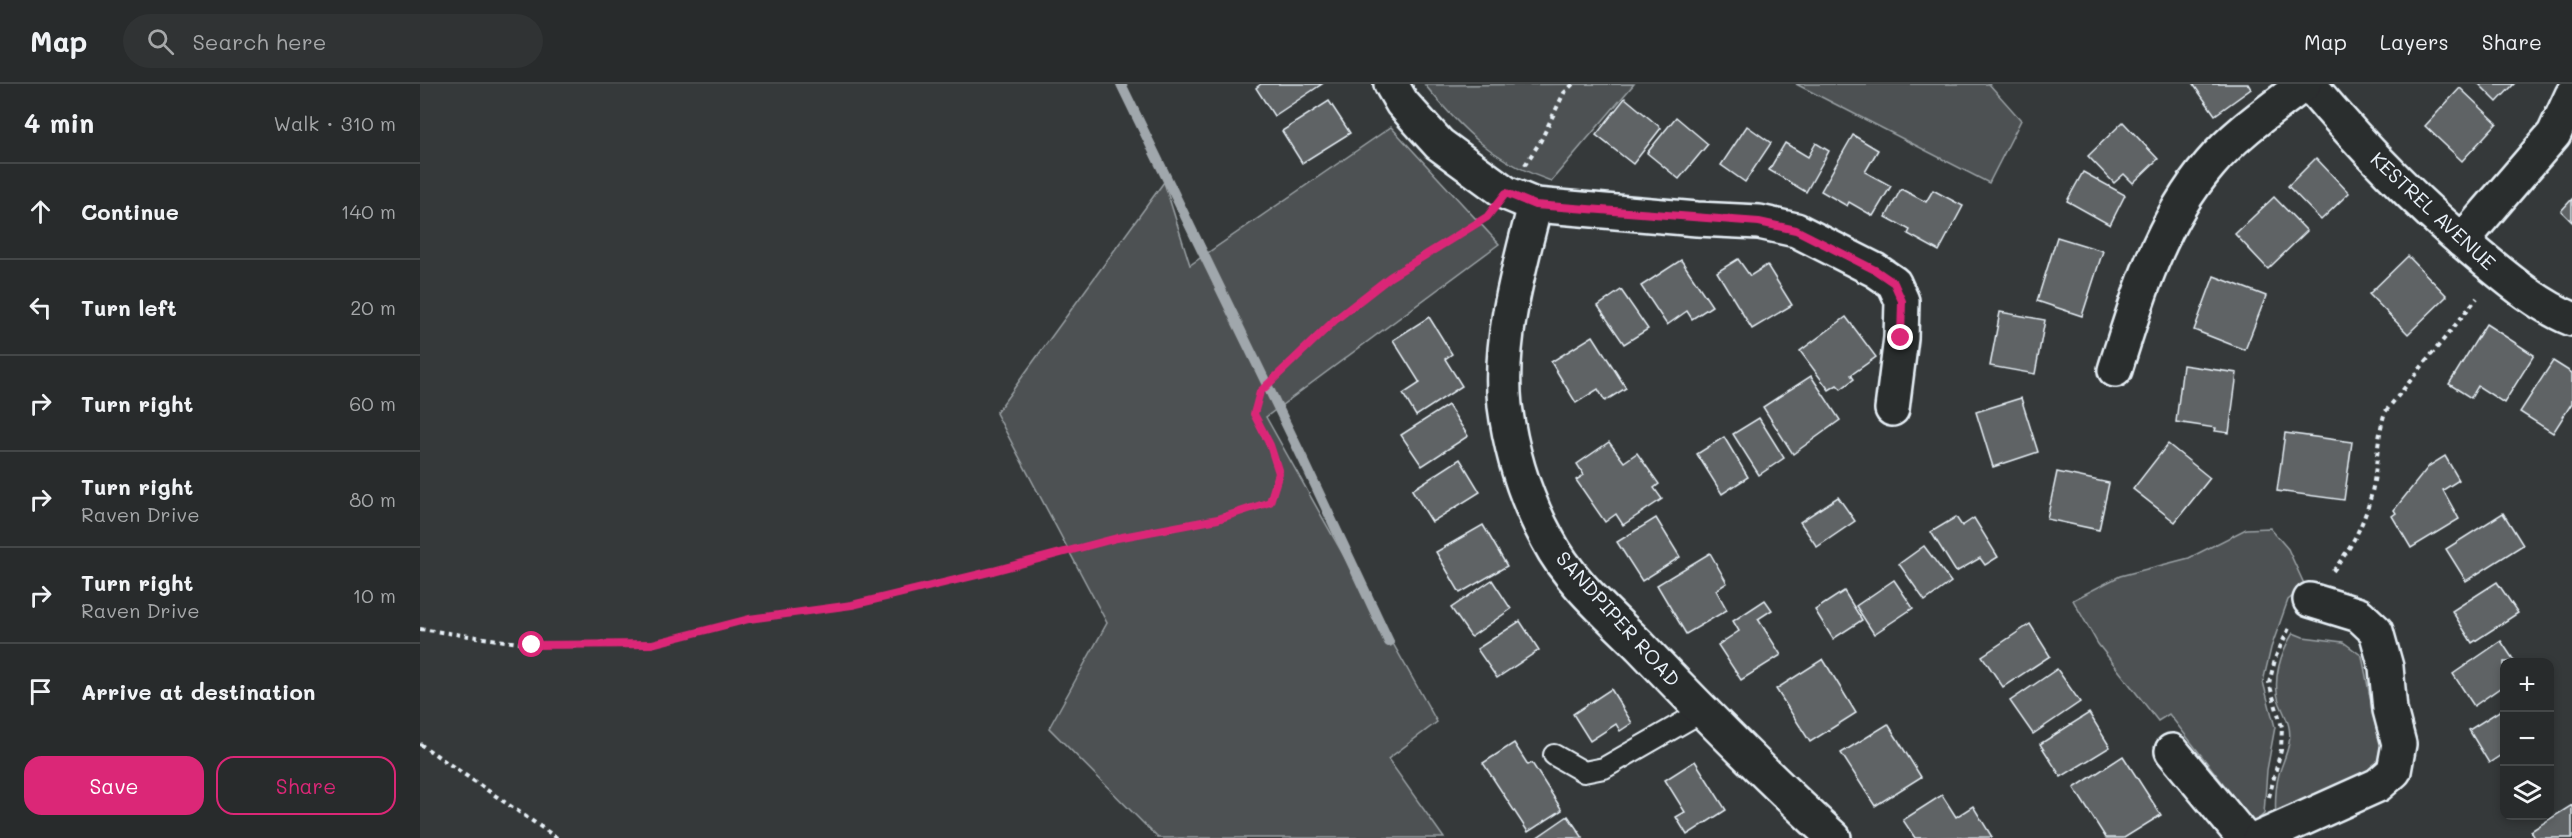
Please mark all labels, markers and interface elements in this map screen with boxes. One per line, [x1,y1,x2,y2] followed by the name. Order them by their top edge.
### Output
[123,14,543,68] search box
[30,23,87,59] text: Map
[144,25,177,58] icon: search
[192,27,326,56] text: Search here
[2304,28,2347,55] text: Map
[2380,28,2449,55] text: Layers
[2482,28,2542,55] text: Share
[24,106,94,140] text: 4 min
[273,110,396,136] text: Walk · 310 m
[2366,146,2502,275] street label: KESTREL AVENUE
[24,195,57,228] icon: ahead
[81,197,179,226] text: Continue
[341,198,396,224] text: 140 m
[24,291,57,324] icon: left
[81,293,177,322] text: Turn left
[350,294,396,320] text: 20 m
[1887,324,1913,350] route end
[24,387,57,420] icon: right
[81,389,193,418] text: Turn right
[349,390,396,416] text: 60 m
[81,472,193,501] text: Turn right
[24,483,57,516] icon: right
[349,486,396,512] text: 80 m
[81,501,200,527] text: Raven Drive
[1551,545,1687,692] street label: SANDPIPER ROAD
[81,568,193,597] text: Turn right
[24,579,57,612] icon: right
[352,582,396,608] text: 10 m
[81,597,200,623] text: Raven Drive
[518,631,544,657] route start
[2500,658,2554,820] map controls
[2500,658,2554,712] button: +
[24,675,57,708] icon: arrive
[81,677,316,706] text: Arrive at destination
[2500,712,2554,766] button: −
[24,756,204,815] button: Save
[216,756,396,815] button: Share
[2500,766,2554,820] button: layers

